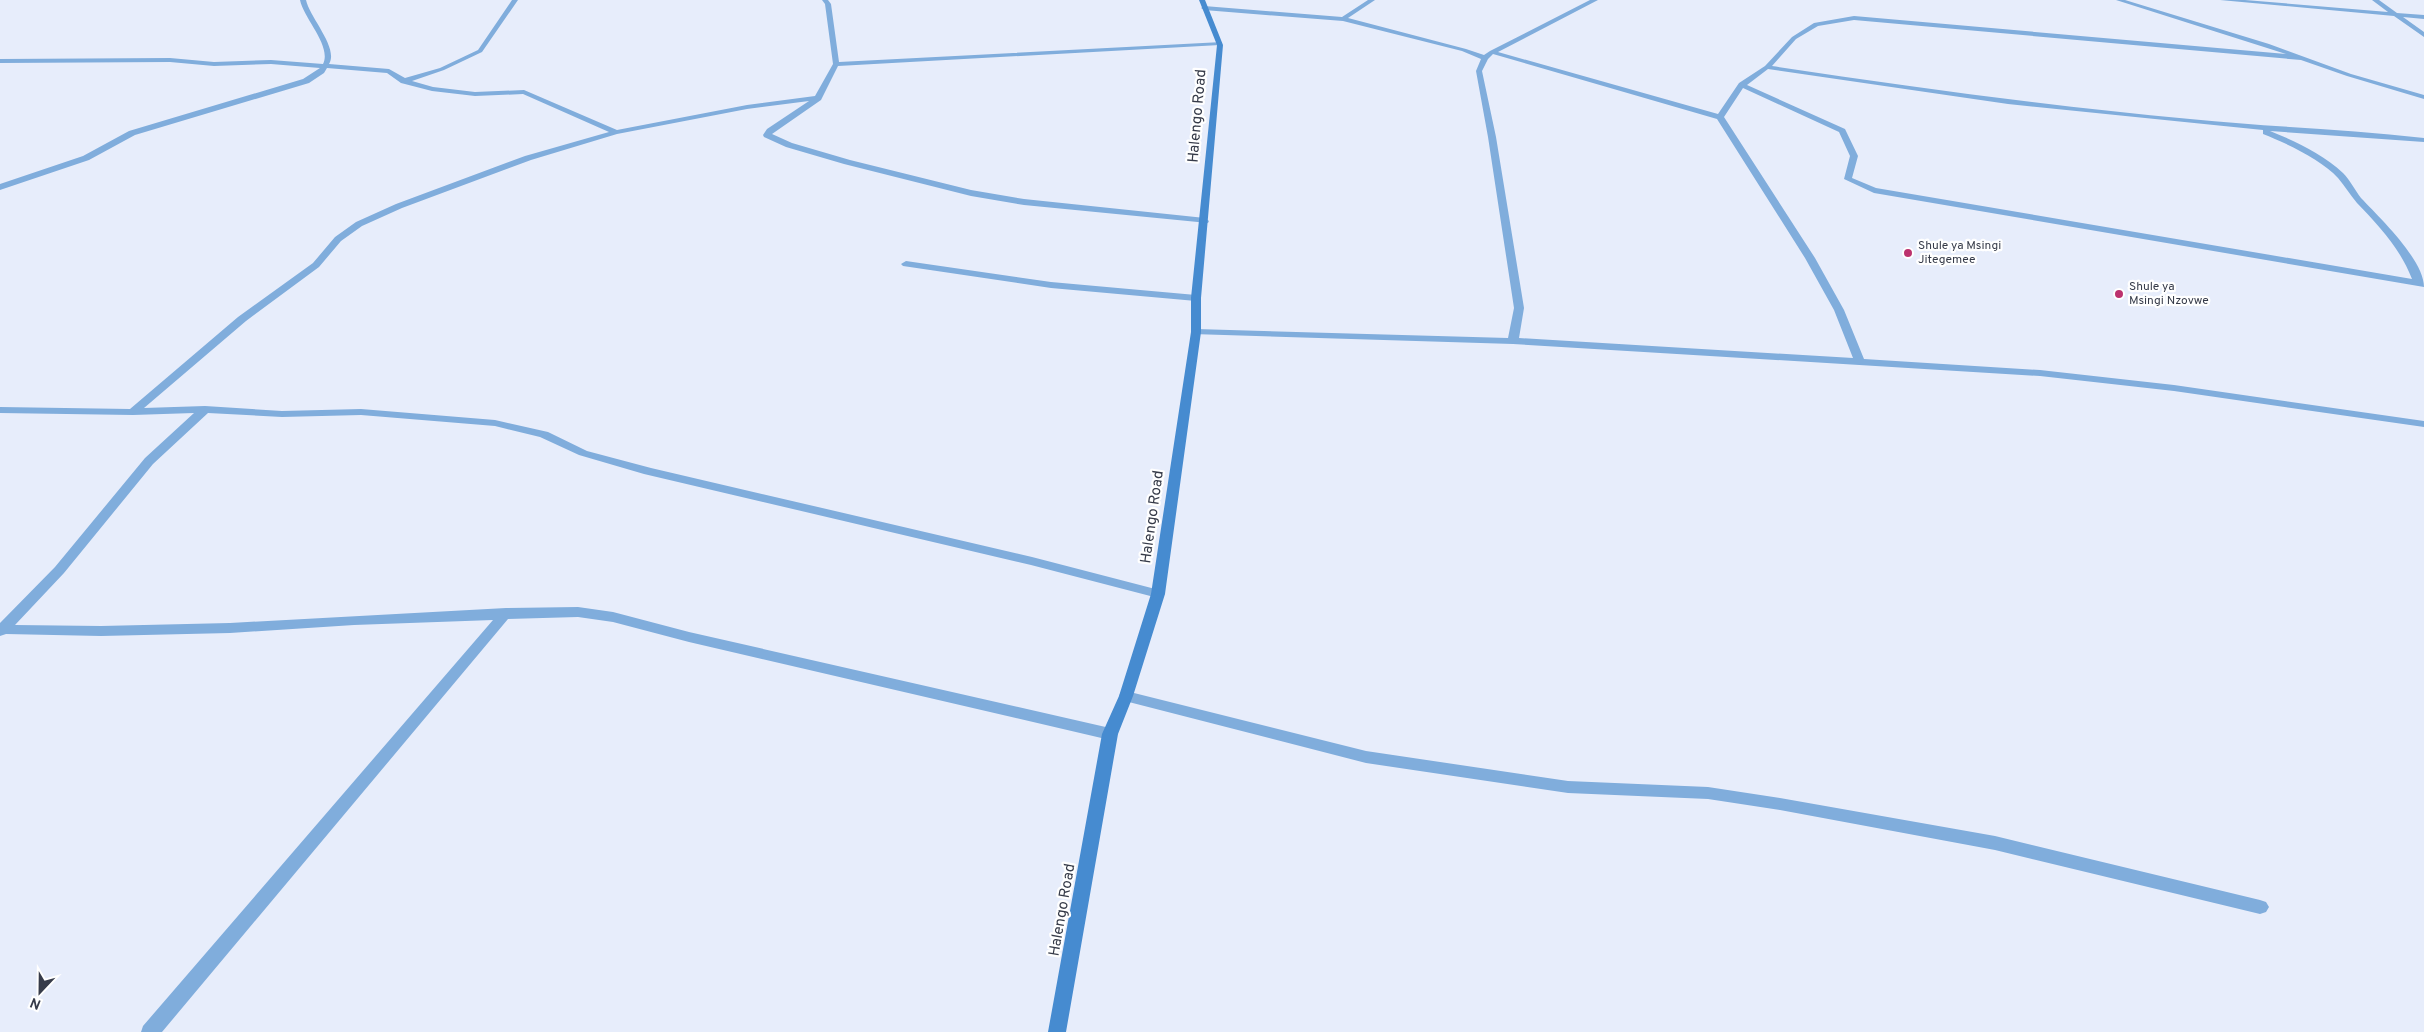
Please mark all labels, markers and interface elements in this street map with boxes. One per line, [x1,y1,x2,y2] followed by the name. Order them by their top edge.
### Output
[1184,68,1212,164] street label: Halengo Road
[1918,238,2001,268] place label: Shule ya Msingi Jitegemee
[1902,247,1914,259] marker: Shule ya Msingi Jitegemee
[2129,279,2209,309] place label: Shule ya Msingi Nzovwe
[2113,288,2125,300] marker: Shule ya Msingi Nzovwe
[1137,469,1169,565] street label: Halengo Road
[1046,862,1080,958] street label: Halengo Road
[15,967,65,1017] north arrow
[28,993,44,1012] text: N

